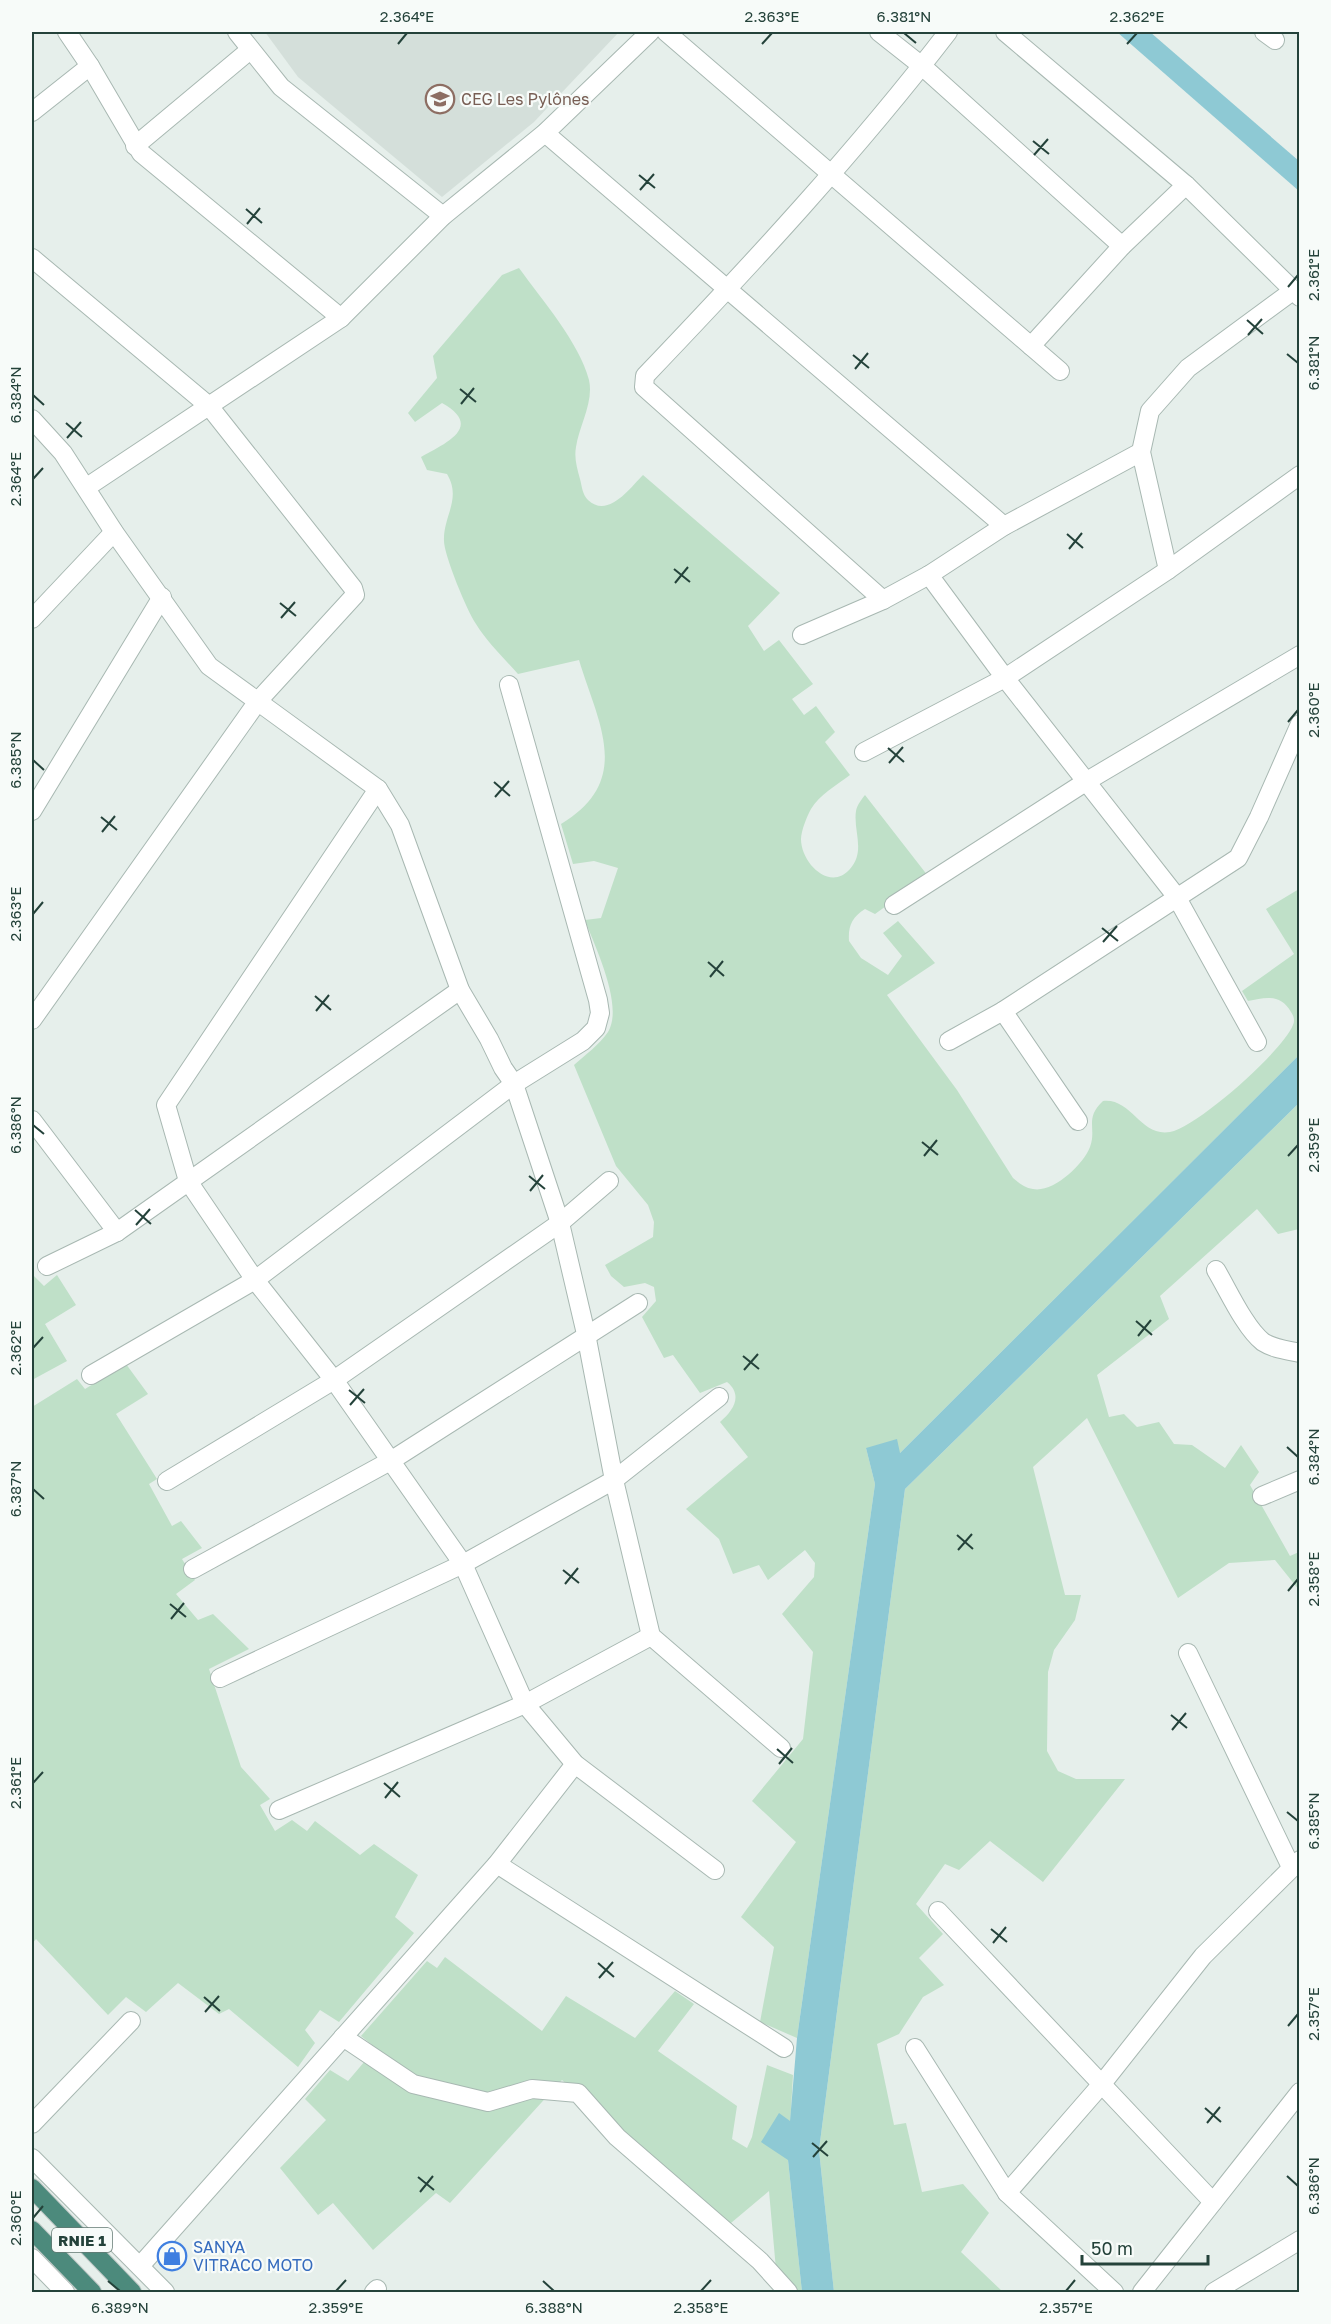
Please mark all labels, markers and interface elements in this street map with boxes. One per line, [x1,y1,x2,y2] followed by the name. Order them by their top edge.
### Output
[380,7,434,25] text: 2.364°E
[745,7,799,25] text: 2.363°E
[877,7,931,25] text: 6.381°N
[1110,7,1164,25] text: 2.362°E
[424,83,456,115] school or university icon: CEG Les Pylônes
[461,89,589,109] place label: CEG Les Pylônes
[1304,249,1322,301] text: 2.361°E
[1304,336,1322,390] text: 6.381°N
[6,366,24,424] text: 6.384°N
[6,452,24,506] text: 2.364°E
[1304,682,1322,738] text: 2.360°E
[6,731,24,789] text: 6.385°N
[6,887,24,941] text: 2.363°E
[6,1096,24,1154] text: 6.386°N
[1304,1118,1322,1172] text: 2.359°E
[6,1321,24,1375] text: 2.362°E
[1304,1428,1322,1486] text: 6.384°N
[6,1461,24,1517] text: 6.387°N
[1304,1552,1322,1606] text: 2.358°E
[6,1757,24,1809] text: 2.361°E
[1304,1792,1322,1850] text: 6.385°N
[1304,1987,1322,2041] text: 2.357°E
[1304,2157,1322,2215] text: 6.386°N
[6,2190,24,2246] text: 2.360°E
[52,2228,112,2252] road number: RNIE 1
[1082,2228,1208,2266] scale bar
[193,2237,313,2275] place label: SANYA VITRACO MOTO
[1091,2237,1133,2259] text: 50 m
[156,2240,188,2272] shop icon: SANYA VITRACO MOTO
[91,2298,149,2316] text: 6.389°N
[309,2298,363,2316] text: 2.359°E
[525,2298,583,2316] text: 6.388°N
[674,2298,728,2316] text: 2.358°E
[1039,2298,1093,2316] text: 2.357°E

